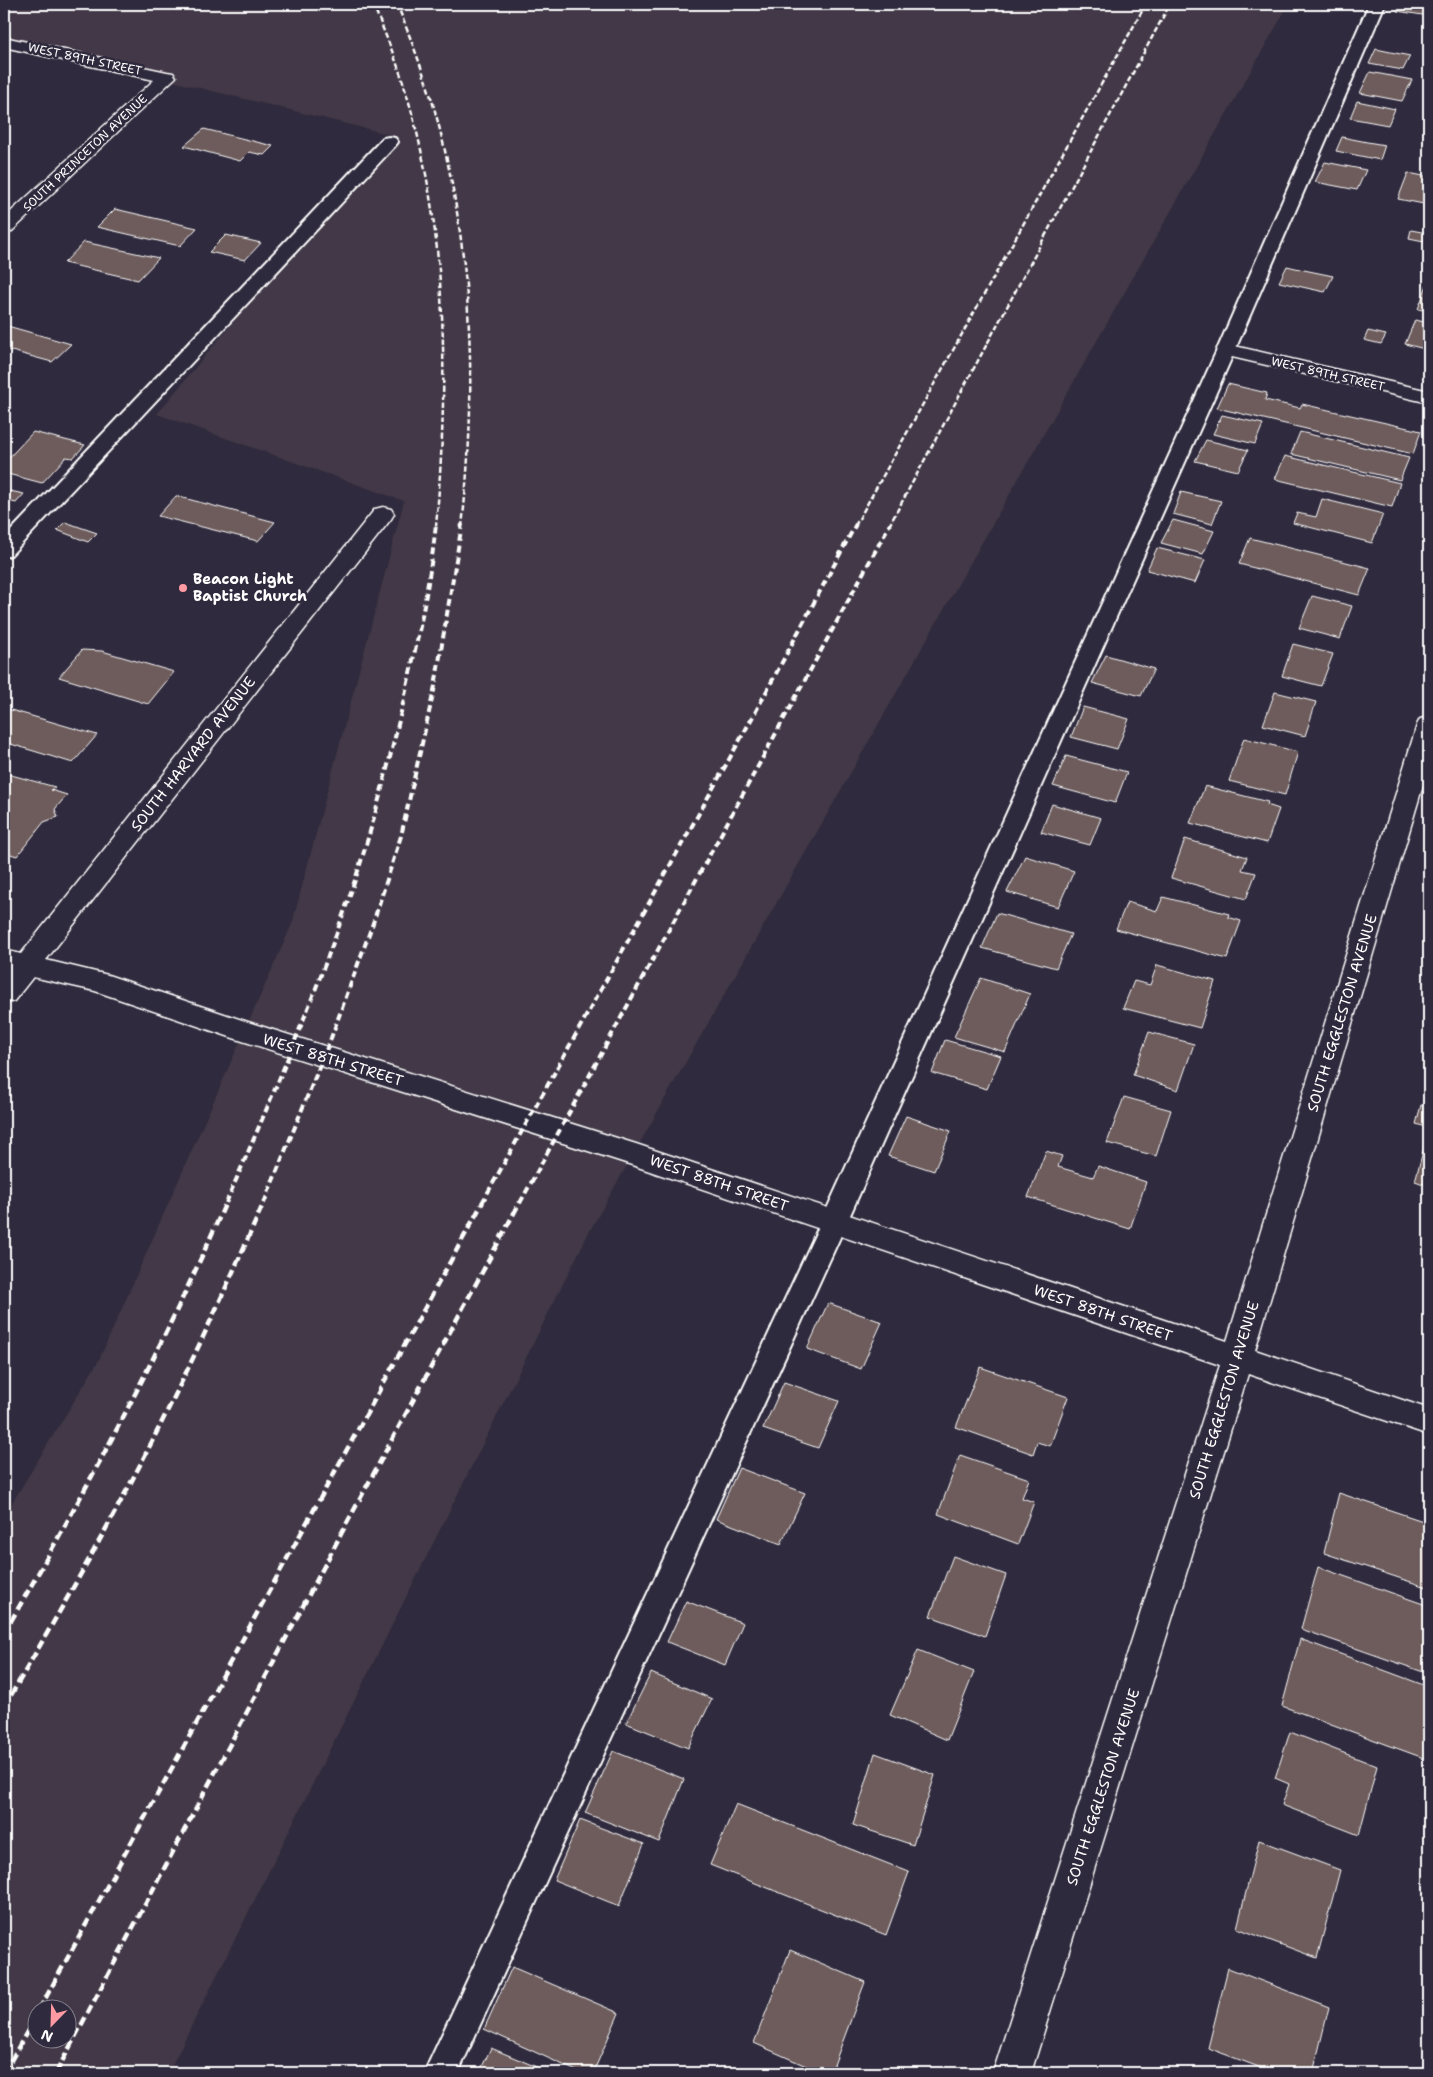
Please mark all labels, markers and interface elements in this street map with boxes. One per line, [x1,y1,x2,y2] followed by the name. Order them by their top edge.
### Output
[26,39,144,79] street label: WEST 89TH STREET
[19,91,151,215] street label: SOUTH PRINCETON AVENUE
[1269,353,1387,395] street label: WEST 89TH STREET
[193,569,307,606] place label: Beacon Light Baptist Church
[177,582,189,594] marker: Beacon Light Baptist Church
[126,672,260,836] street label: SOUTH HARVARD AVENUE
[1302,912,1382,1114] street label: SOUTH EGGLESTON AVENUE
[260,1029,406,1091] street label: WEST 88TH STREET
[647,1150,791,1216] street label: WEST 88TH STREET
[1031,1280,1175,1346] street label: WEST 88TH STREET
[1184,1299,1264,1501] street label: SOUTH EGGLESTON AVENUE
[1062,1686,1144,1888] street label: SOUTH EGGLESTON AVENUE
[28,2000,78,2050] north arrow
[38,2026,56,2046] text: N

